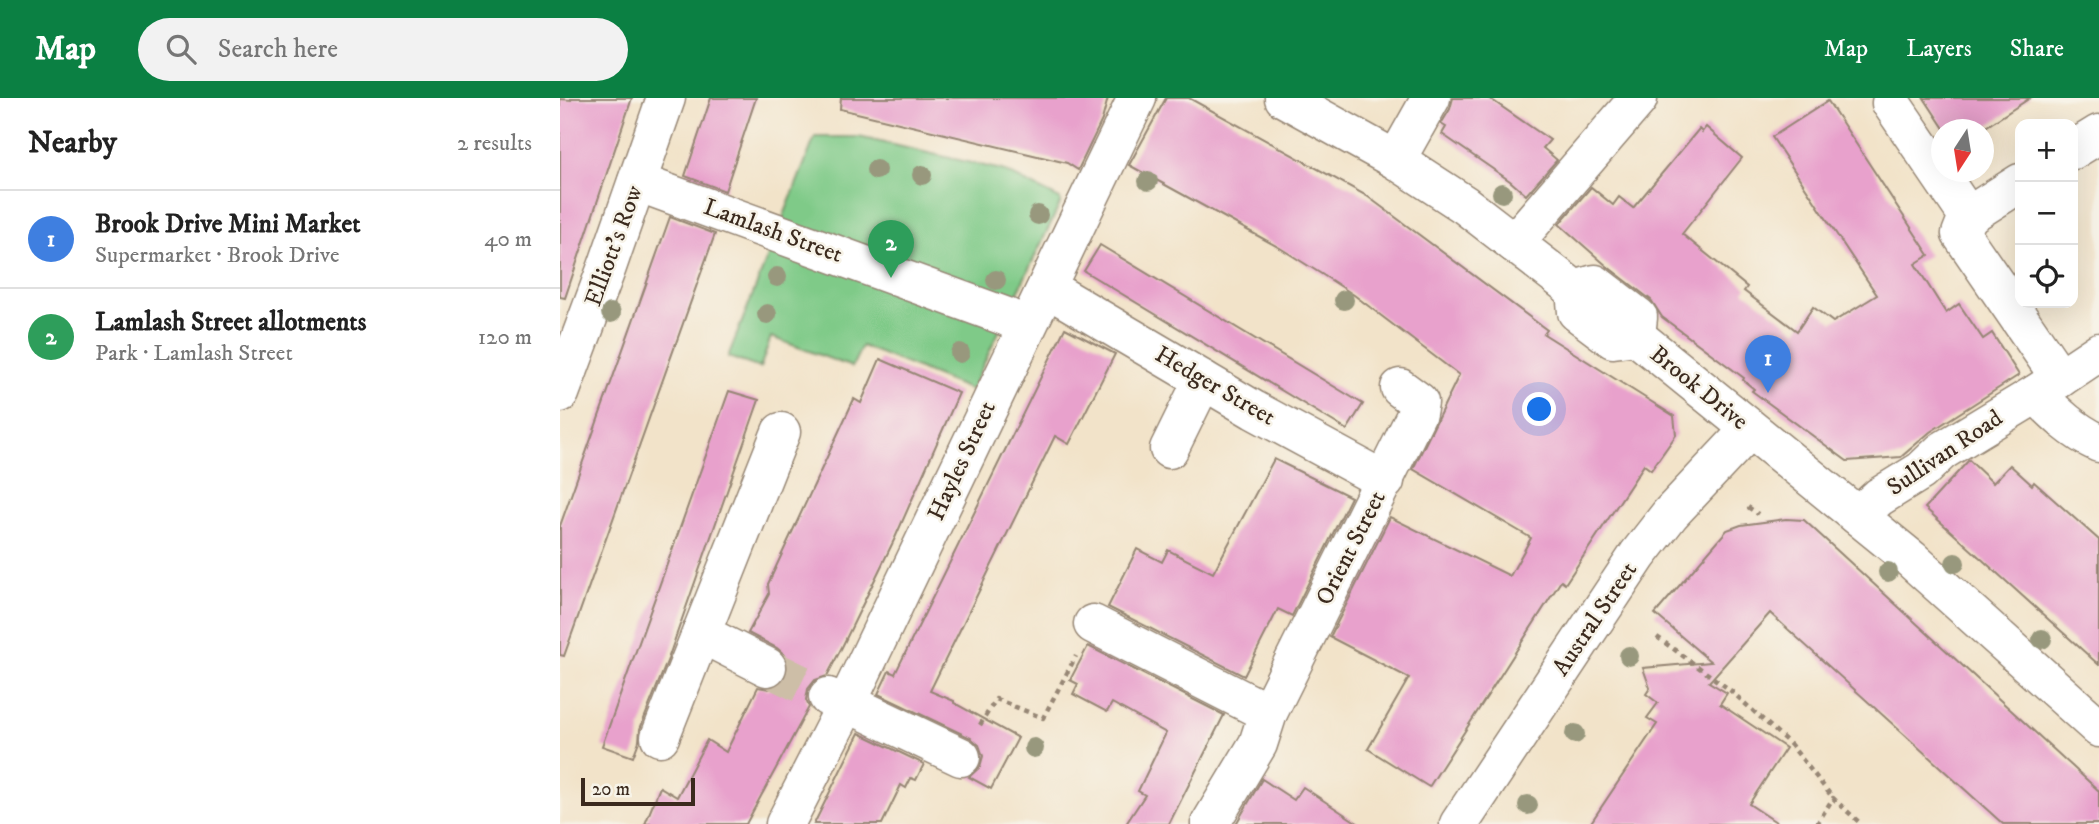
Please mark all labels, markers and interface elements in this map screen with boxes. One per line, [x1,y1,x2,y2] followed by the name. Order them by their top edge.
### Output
[138,18,628,81] search box
[35,29,96,70] text: Map
[162,30,200,68] icon: search
[218,33,338,66] text: Search here
[1824,34,1868,64] text: Map
[1906,34,1972,64] text: Layers
[2010,34,2064,64] text: Share
[1931,119,1994,182] north arrow
[2015,119,2078,308] map controls
[2015,119,2078,182] button: +
[28,125,117,162] text: Nearby
[457,129,532,158] text: 2 results
[578,181,650,311] street label: Elliott's Row
[2015,182,2078,245] button: −
[700,192,847,270] street label: Lamlash Street
[95,208,361,241] text: Brook Drive Mini Market
[868,220,914,278] pin: 2
[47,225,55,254] text: 1
[484,225,532,254] text: 40 m
[95,241,340,270] text: Supermarket · Brook Drive
[2015,245,2078,308] button: locate
[95,306,366,339] text: Lamlash Street allotments
[45,323,57,352] text: 2
[478,323,532,352] text: 120 m
[1745,335,1791,393] pin: 1
[95,339,293,368] text: Park · Lamlash Street
[1149,339,1281,433] street label: Hedger Street
[1644,339,1754,437] street label: Brook Drive
[1522,392,1556,426] your location
[921,396,1003,525] street label: Hayles Street
[1882,403,2009,503] street label: Sullivan Road
[1309,486,1393,610] street label: Orient Street
[1546,556,1644,682] street label: Austral Street
[581,775,695,807] scale bar
[592,778,630,801] text: 20 m

